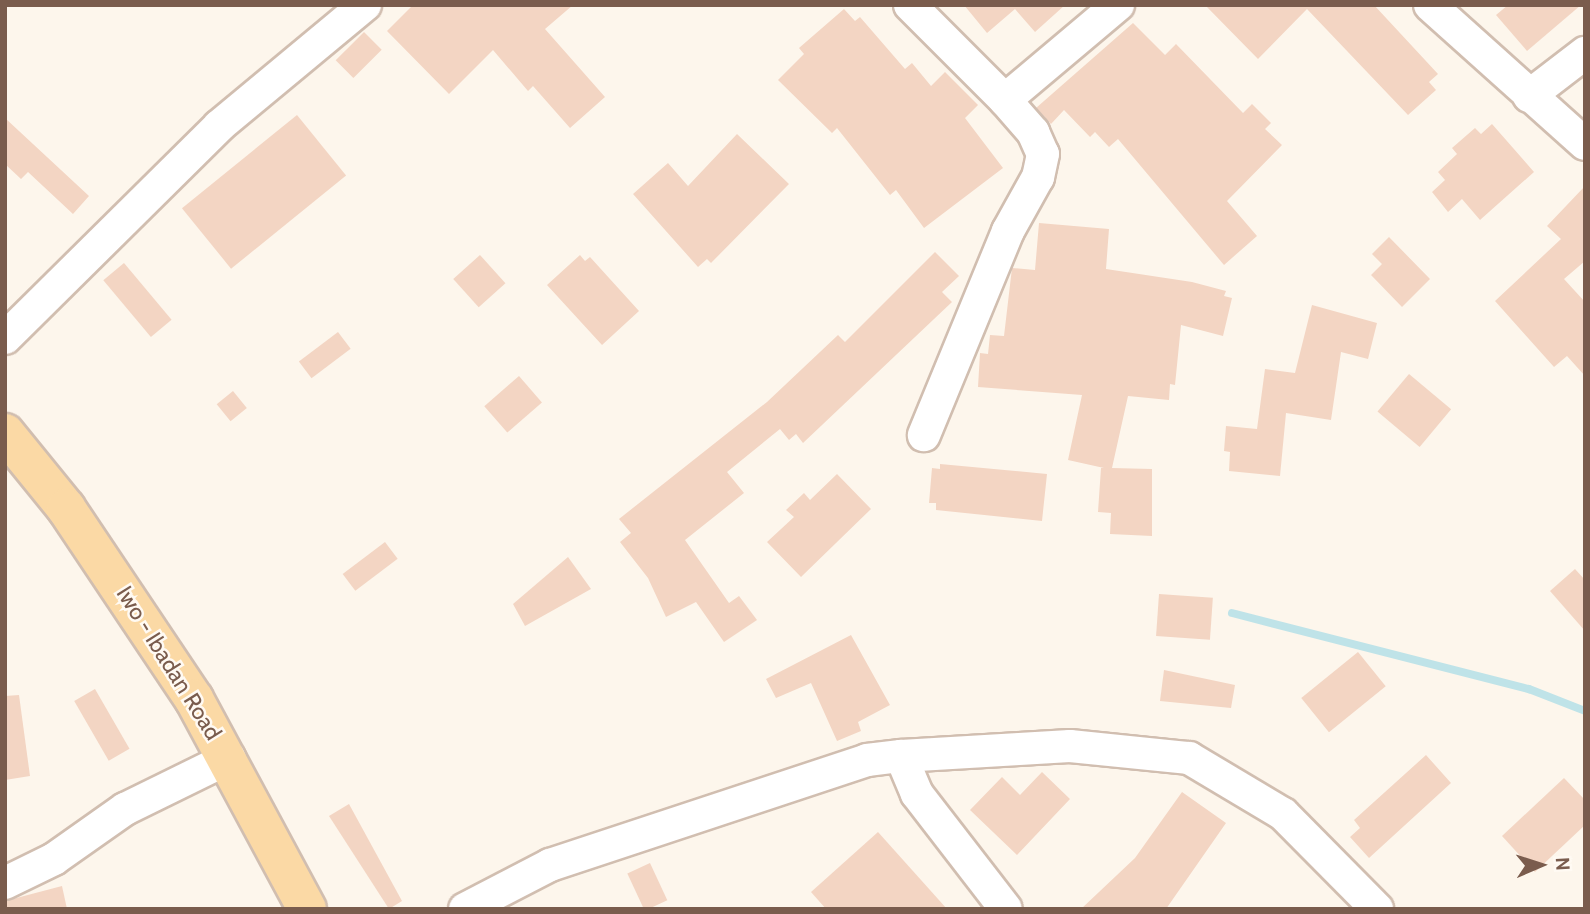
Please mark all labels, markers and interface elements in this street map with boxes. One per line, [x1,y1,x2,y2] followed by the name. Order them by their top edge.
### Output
[111,581,227,745] street label: Iwo - Ibadan Road
[1506,830,1576,900] north arrow
[1551,857,1574,871] text: N

